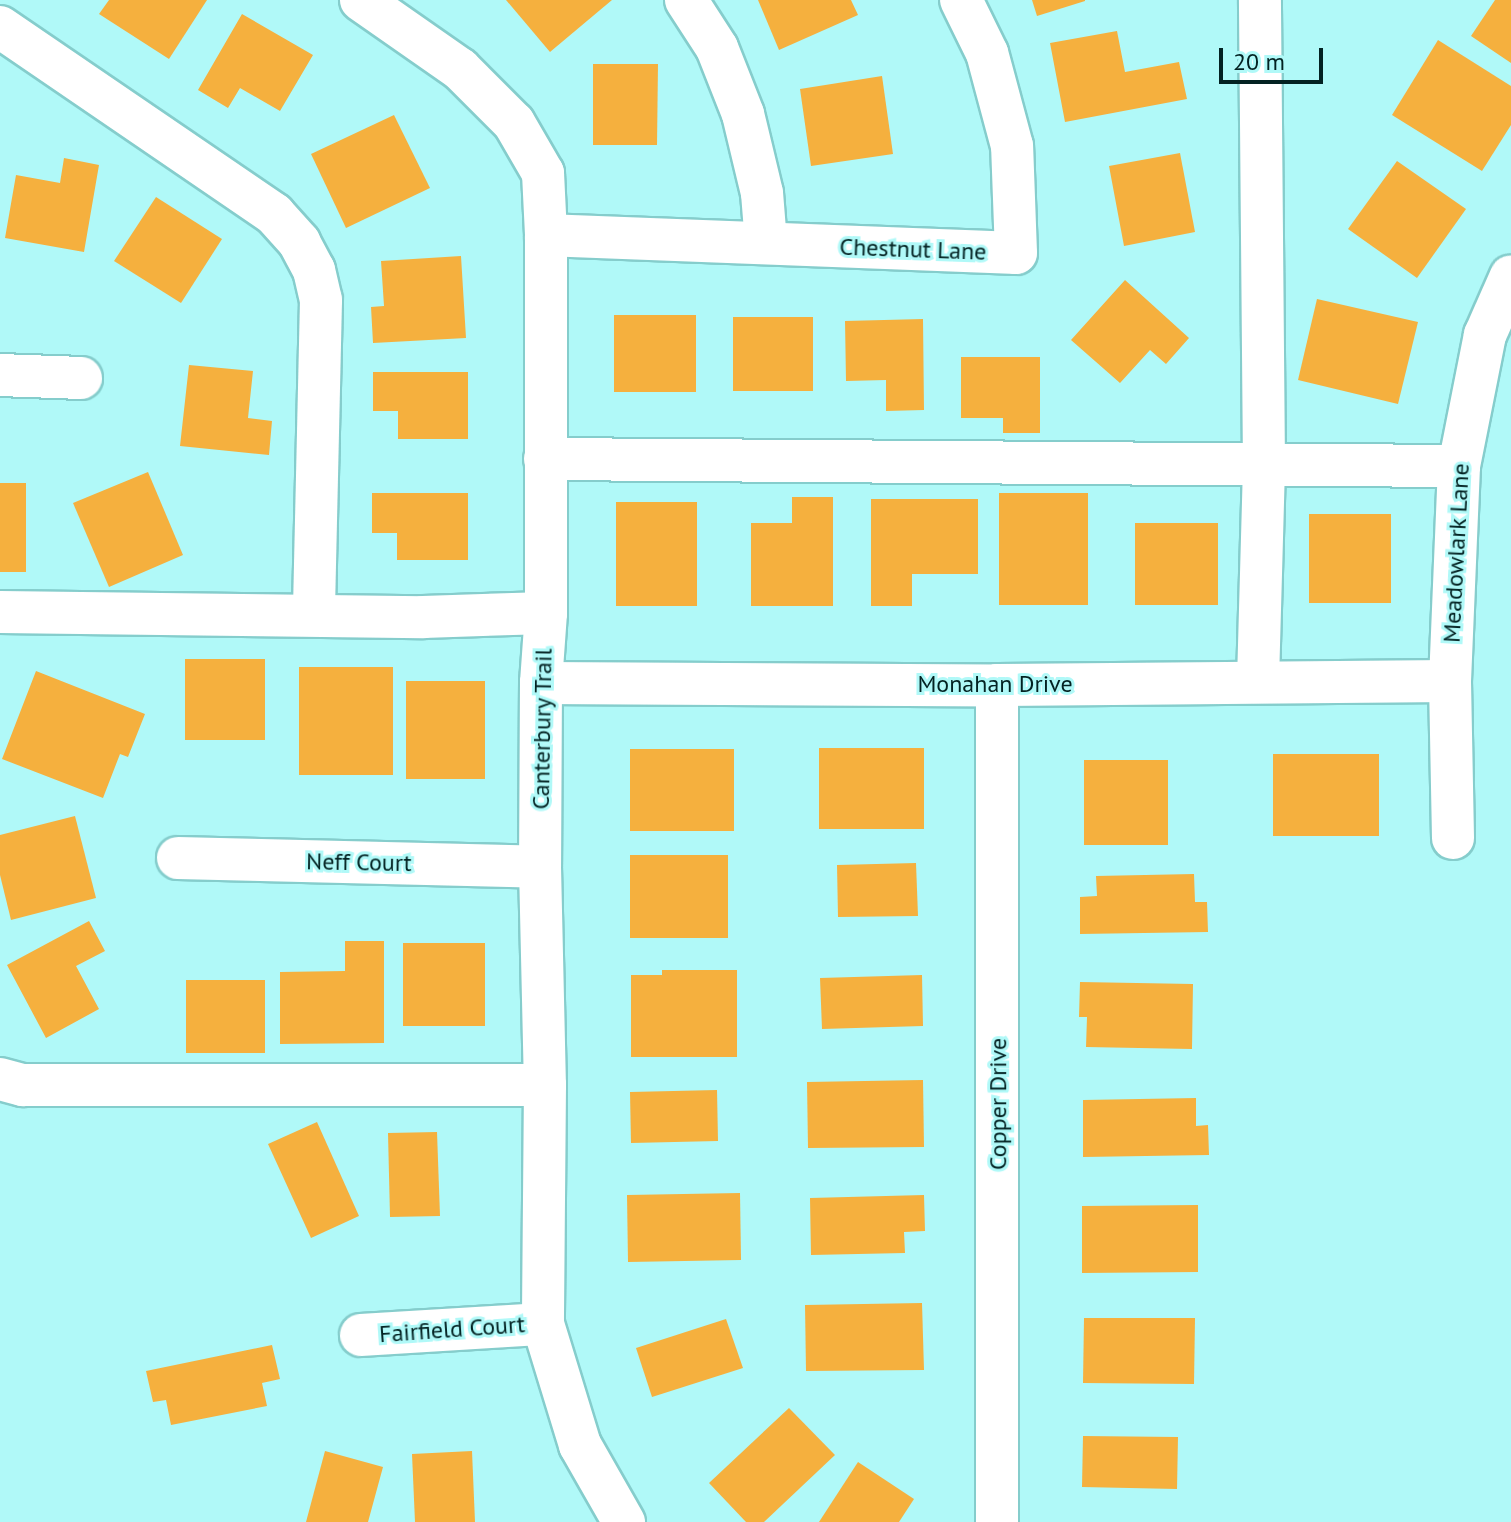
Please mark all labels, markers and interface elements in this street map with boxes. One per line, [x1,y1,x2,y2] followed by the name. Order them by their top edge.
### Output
[1223,32,1327,82] scale bar
[1233,46,1285,77] text: 20 m
[839,232,987,266] street label: Chestnut Lane
[1437,462,1475,644] street label: Meadowlark Lane
[526,648,558,810] street label: Canterbury Trail
[917,670,1073,698] street label: Monahan Drive
[306,847,412,877] street label: Neff Court
[984,1038,1012,1170] street label: Copper Drive
[378,1310,526,1348] street label: Fairfield Court

